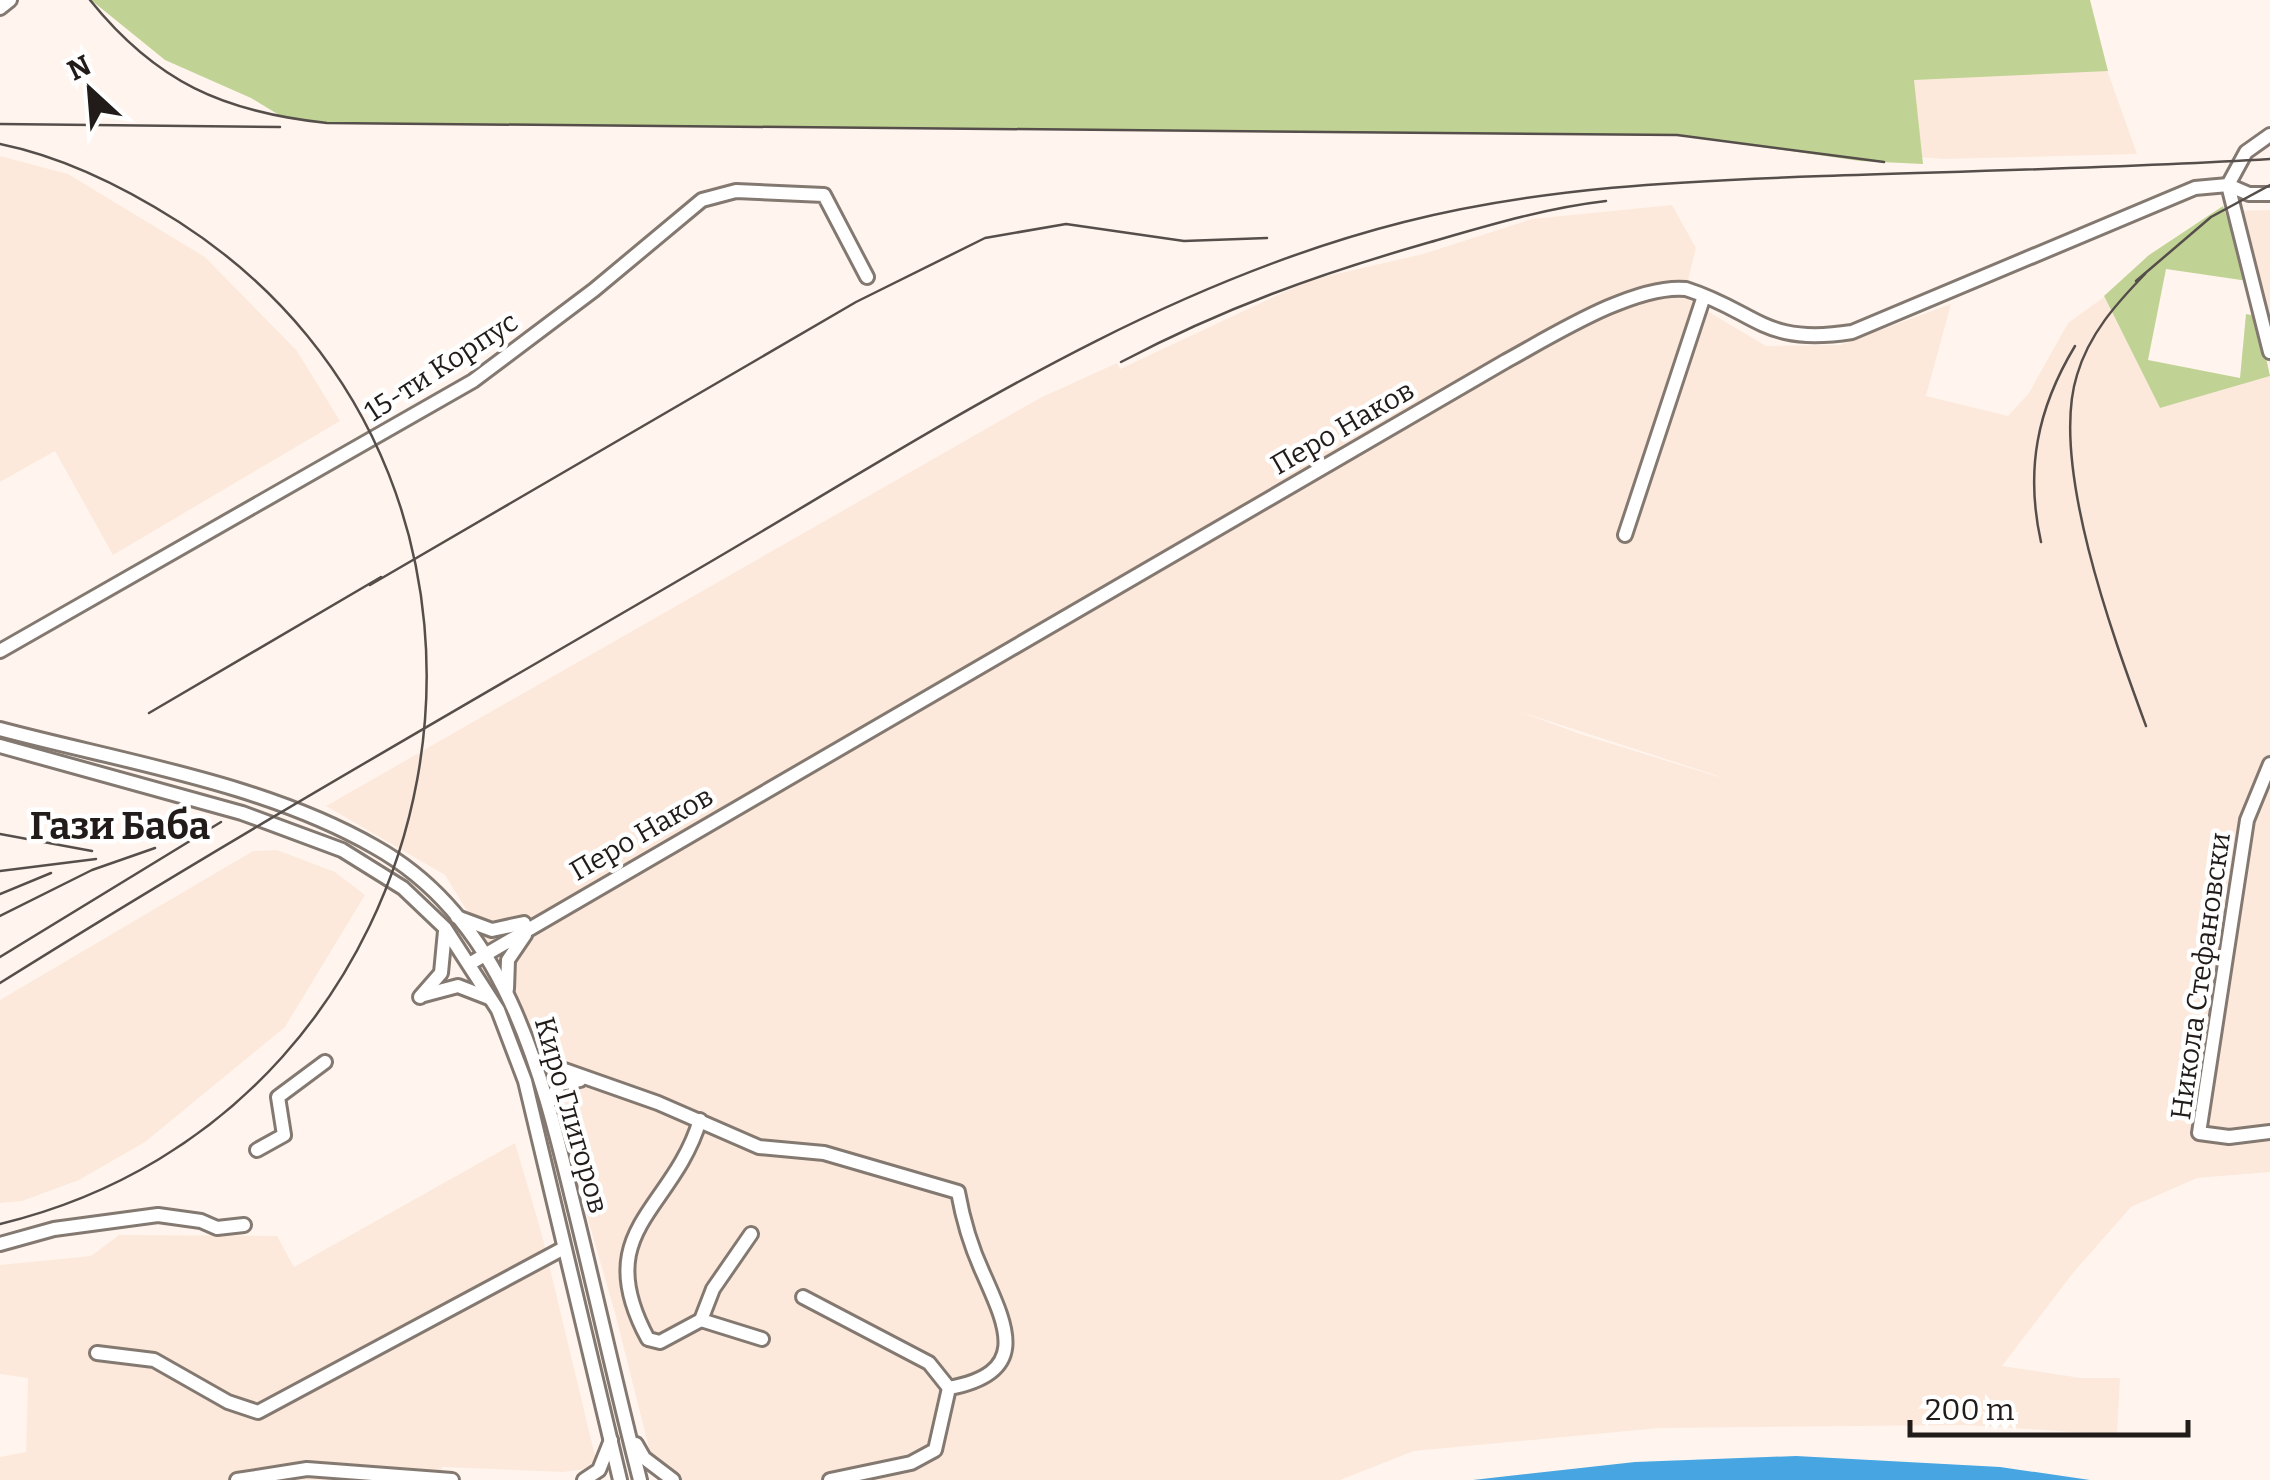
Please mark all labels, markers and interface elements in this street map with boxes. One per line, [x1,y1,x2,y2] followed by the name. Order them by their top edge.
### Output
[40,40,140,140] north arrow
[62,48,96,88] text: N
[359,305,524,428] street label: 15-ти Корпус
[1265,373,1420,482] street label: Перо Наков
[564,779,719,888] street label: Перо Наков
[30,803,210,849] district label: Гази Баба
[2164,830,2237,1122] street label: Никола Стефановски
[528,1013,615,1217] street label: Киро Глигоров
[1910,1375,2188,1437] scale bar
[1925,1392,2015,1428] text: 200 m

